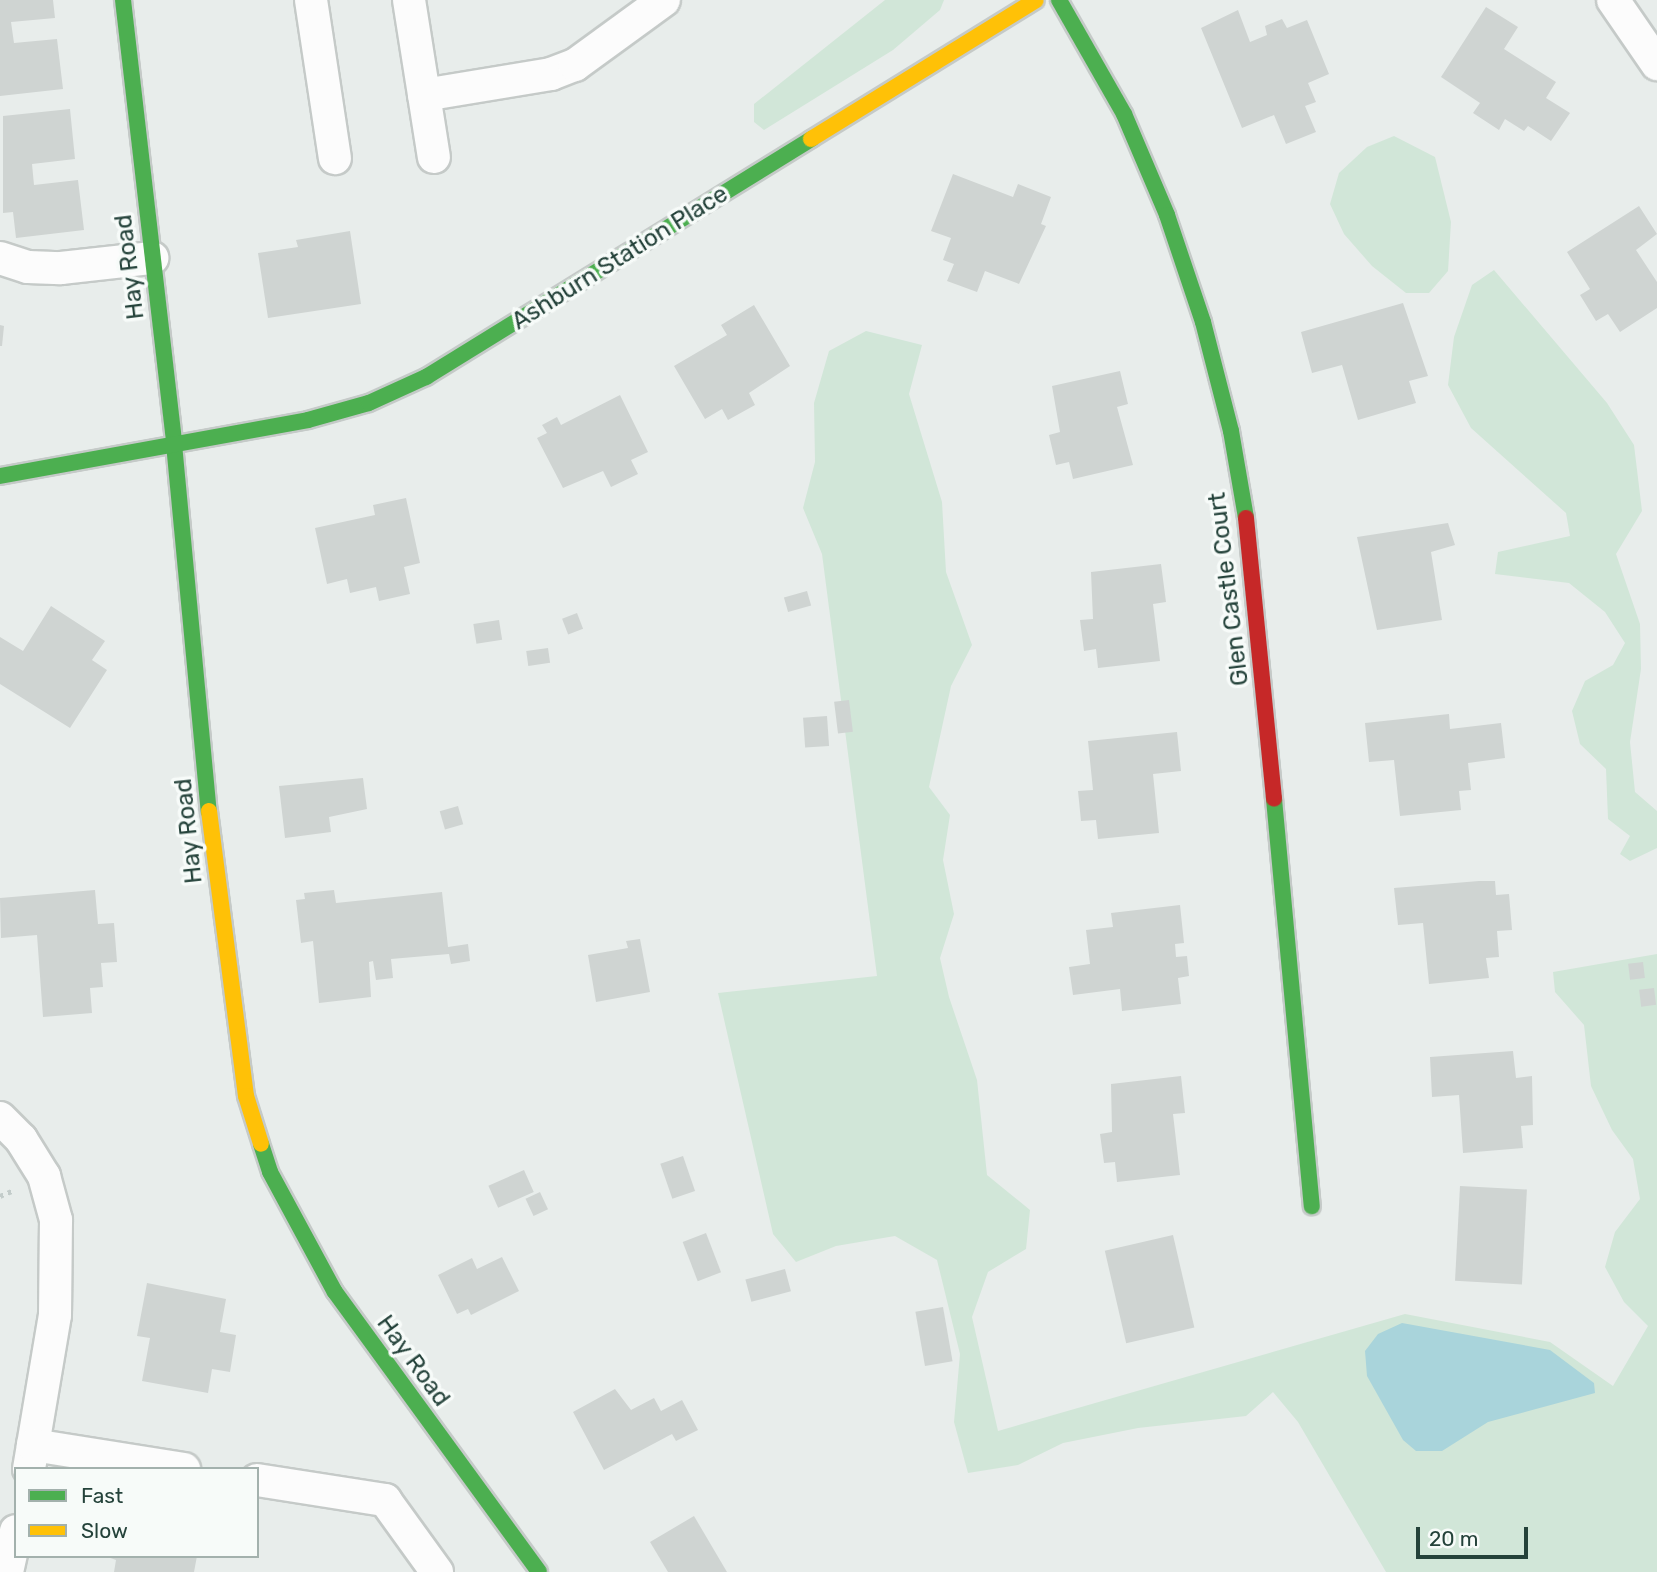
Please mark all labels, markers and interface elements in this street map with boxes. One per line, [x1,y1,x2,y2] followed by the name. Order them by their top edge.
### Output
[507,180,733,336] street label: Ashburn Station Place
[109,213,151,321] street label: Hay Road
[1203,491,1255,687] street label: Glen Castle Court
[169,777,209,885] street label: Hay Road
[370,1310,456,1412] street label: Hay Road
[14,1467,259,1558] legend
[81,1483,123,1508] text: Fast
[1419,1512,1531,1556] scale bar
[81,1518,128,1543] text: Slow
[1429,1526,1478,1551] text: 20 m

